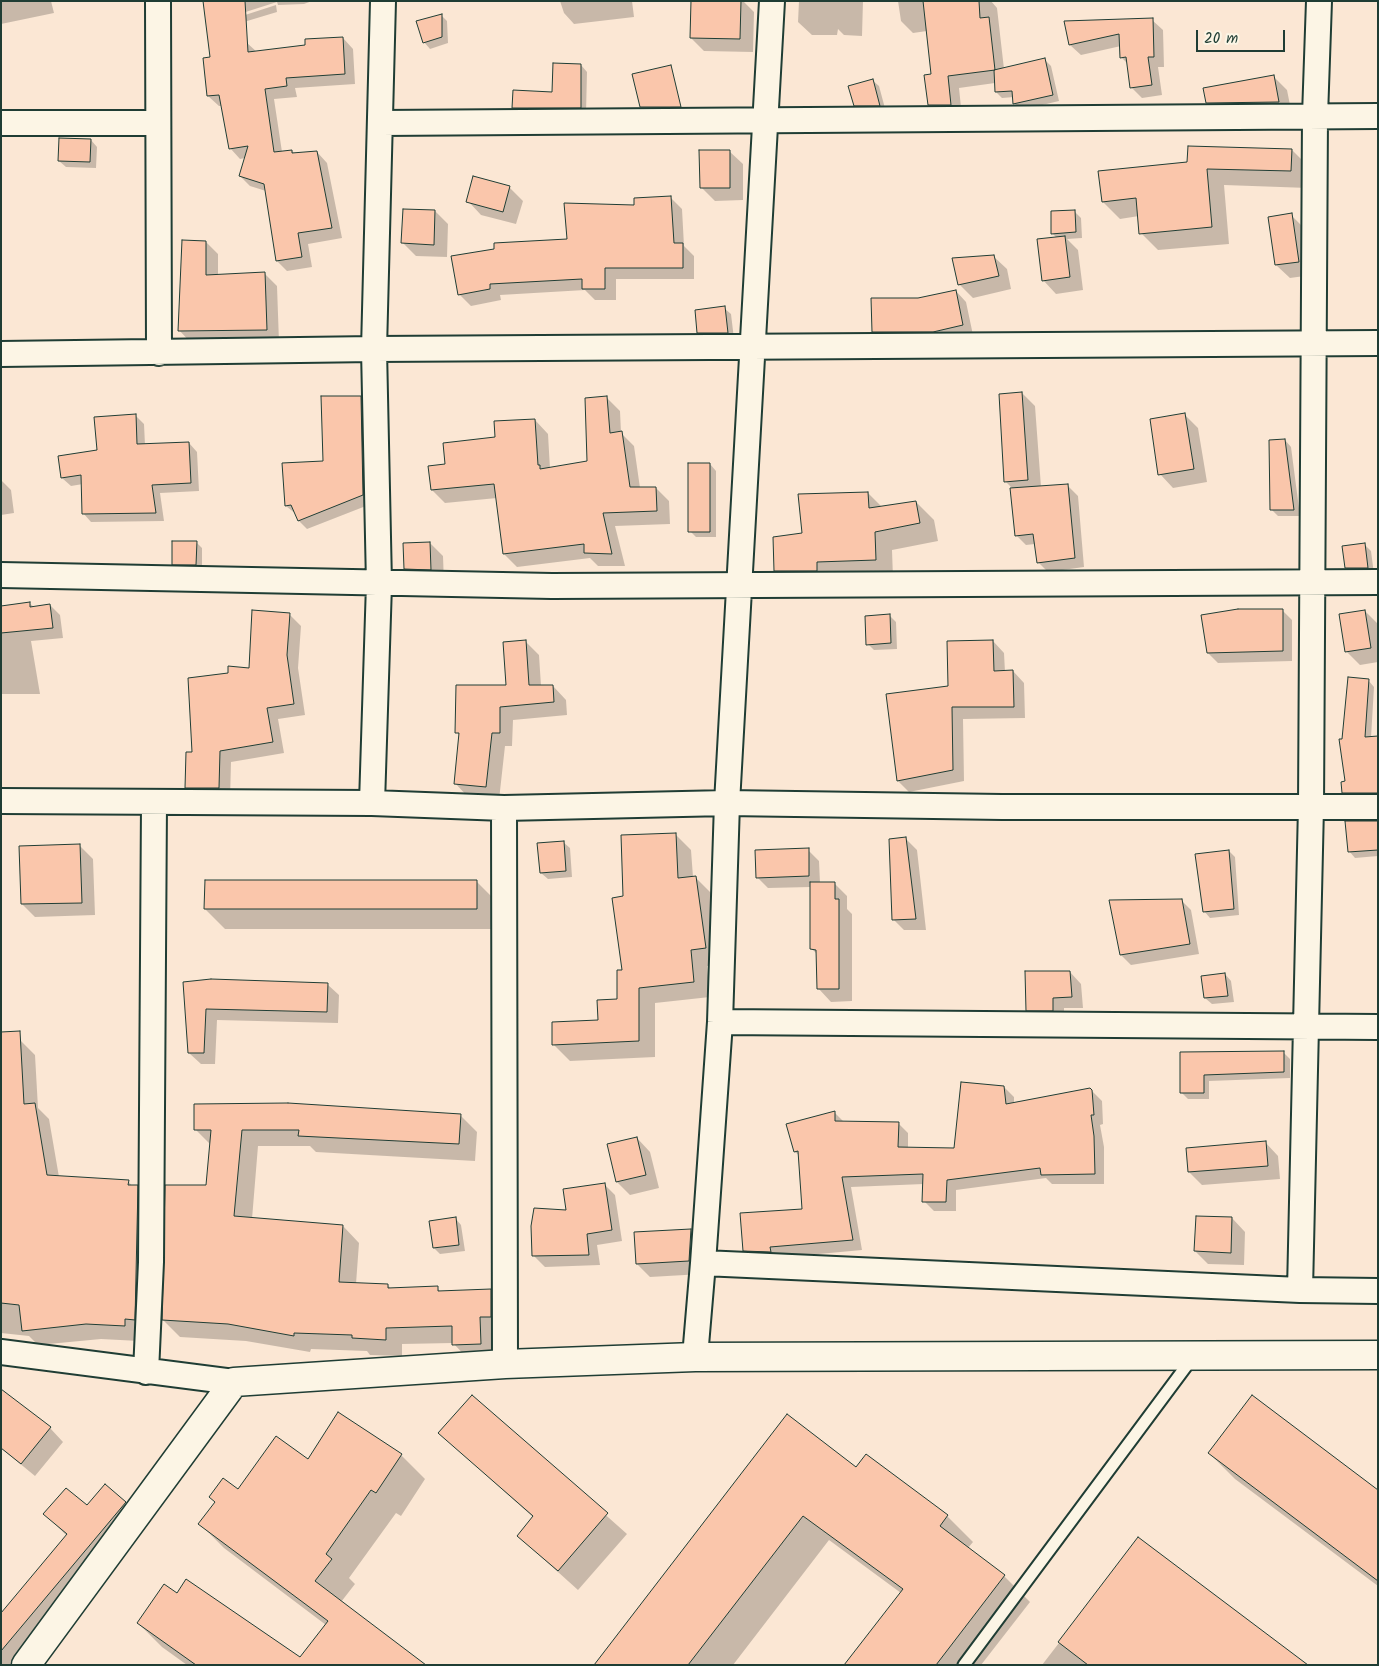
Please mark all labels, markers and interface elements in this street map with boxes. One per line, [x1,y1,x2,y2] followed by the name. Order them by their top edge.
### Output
[1199,20,1288,52] scale bar
[1204,27,1238,51] text: 20 m

